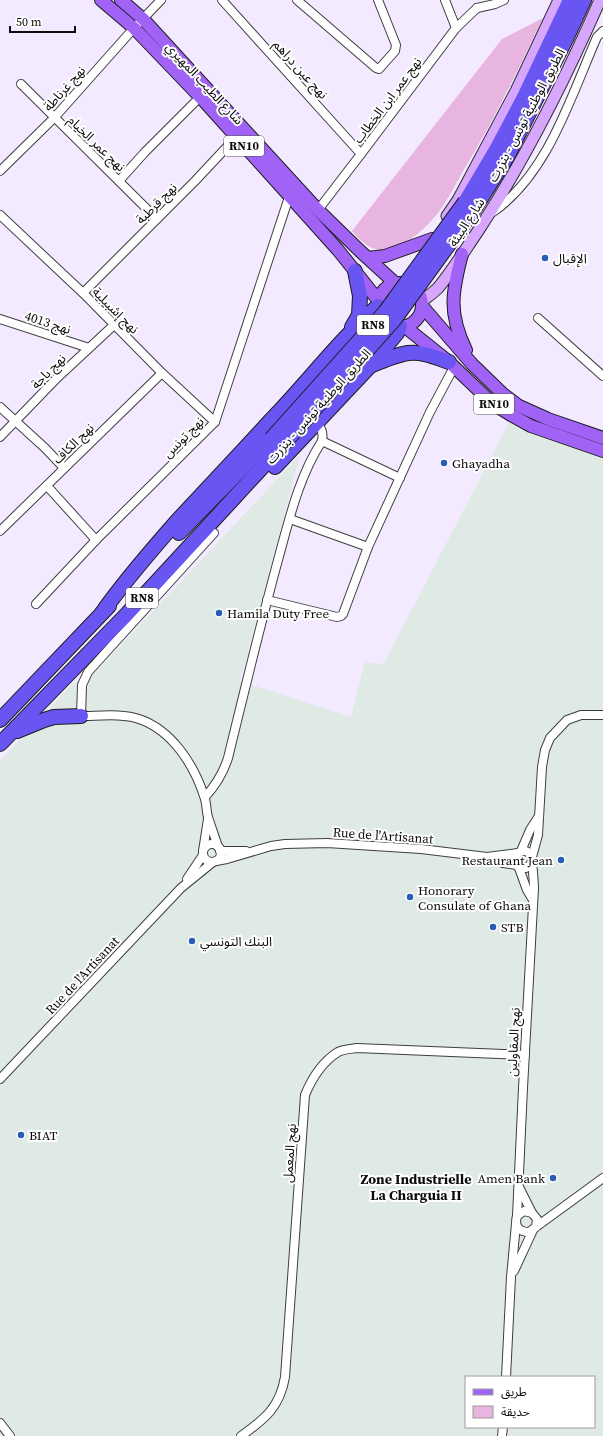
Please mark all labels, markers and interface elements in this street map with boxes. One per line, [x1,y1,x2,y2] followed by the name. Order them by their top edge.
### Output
[10,8,75,34] scale bar
[16,14,42,30] text: 50 m
[268,36,332,104] street label: نهج عين دراهم
[161,39,247,130] street label: شارع الطيب المهيري
[484,46,569,185] street label: الطريق الوطنية تونس - بنزرت
[349,54,427,148] street label: نهج عمر ابن الخطاب
[40,62,91,116] street label: نهج غرناطة
[63,112,129,176] street label: نهج عمر الخيام
[224,136,264,156] road number: RN10
[132,179,182,229] street label: نهج قرطبة
[444,195,490,251] street label: شارع البيئة
[553,250,587,268] place label: الإقبال
[540,253,550,263] marker: الإقبال
[87,283,143,339] street label: نهج إشبيلية
[22,307,73,340] street label: نهج 4013
[357,315,389,335] road number: RN8
[262,345,374,467] street label: الطريق الوطنية تونس - بنزرت
[27,350,71,394] street label: نهج باجة
[474,394,514,414] road number: RN10
[159,413,209,463] street label: نهج تونس
[49,419,99,469] street label: نهج الكاف
[452,455,510,472] place label: Ghayadha
[439,458,449,468] marker: Ghayadha
[126,588,158,608] road number: RN8
[227,605,329,622] place label: Hamila Duty Free
[214,608,224,618] marker: Hamila Duty Free
[332,824,435,848] street label: Rue de l'Artisanat
[461,852,553,869] place label: Restaurant Jean
[556,855,566,865] marker: Restaurant Jean
[418,882,532,914] place label: Honorary Consulate of Ghana
[405,892,415,902] marker: Honorary Consulate of Ghana
[501,919,524,936] place label: STB
[488,922,498,932] marker: STB
[42,932,123,1018] street label: Rue de l'Artisanat
[200,933,272,952] place label: البنك التونسي
[187,936,197,946] marker: البنك التونسي
[503,1007,526,1077] street label: نهج المقاولين
[279,1123,302,1183] street label: نهج المعمل
[29,1127,58,1144] place label: BIAT
[16,1130,26,1140] marker: BIAT
[360,1169,472,1205] district label: Zone Industrielle La Charguia II
[477,1170,546,1187] place label: Amen Bank
[548,1173,558,1183] marker: Amen Bank
[465,1376,595,1428] legend
[501,1384,527,1400] text: طريق
[501,1404,530,1420] text: حديقة

